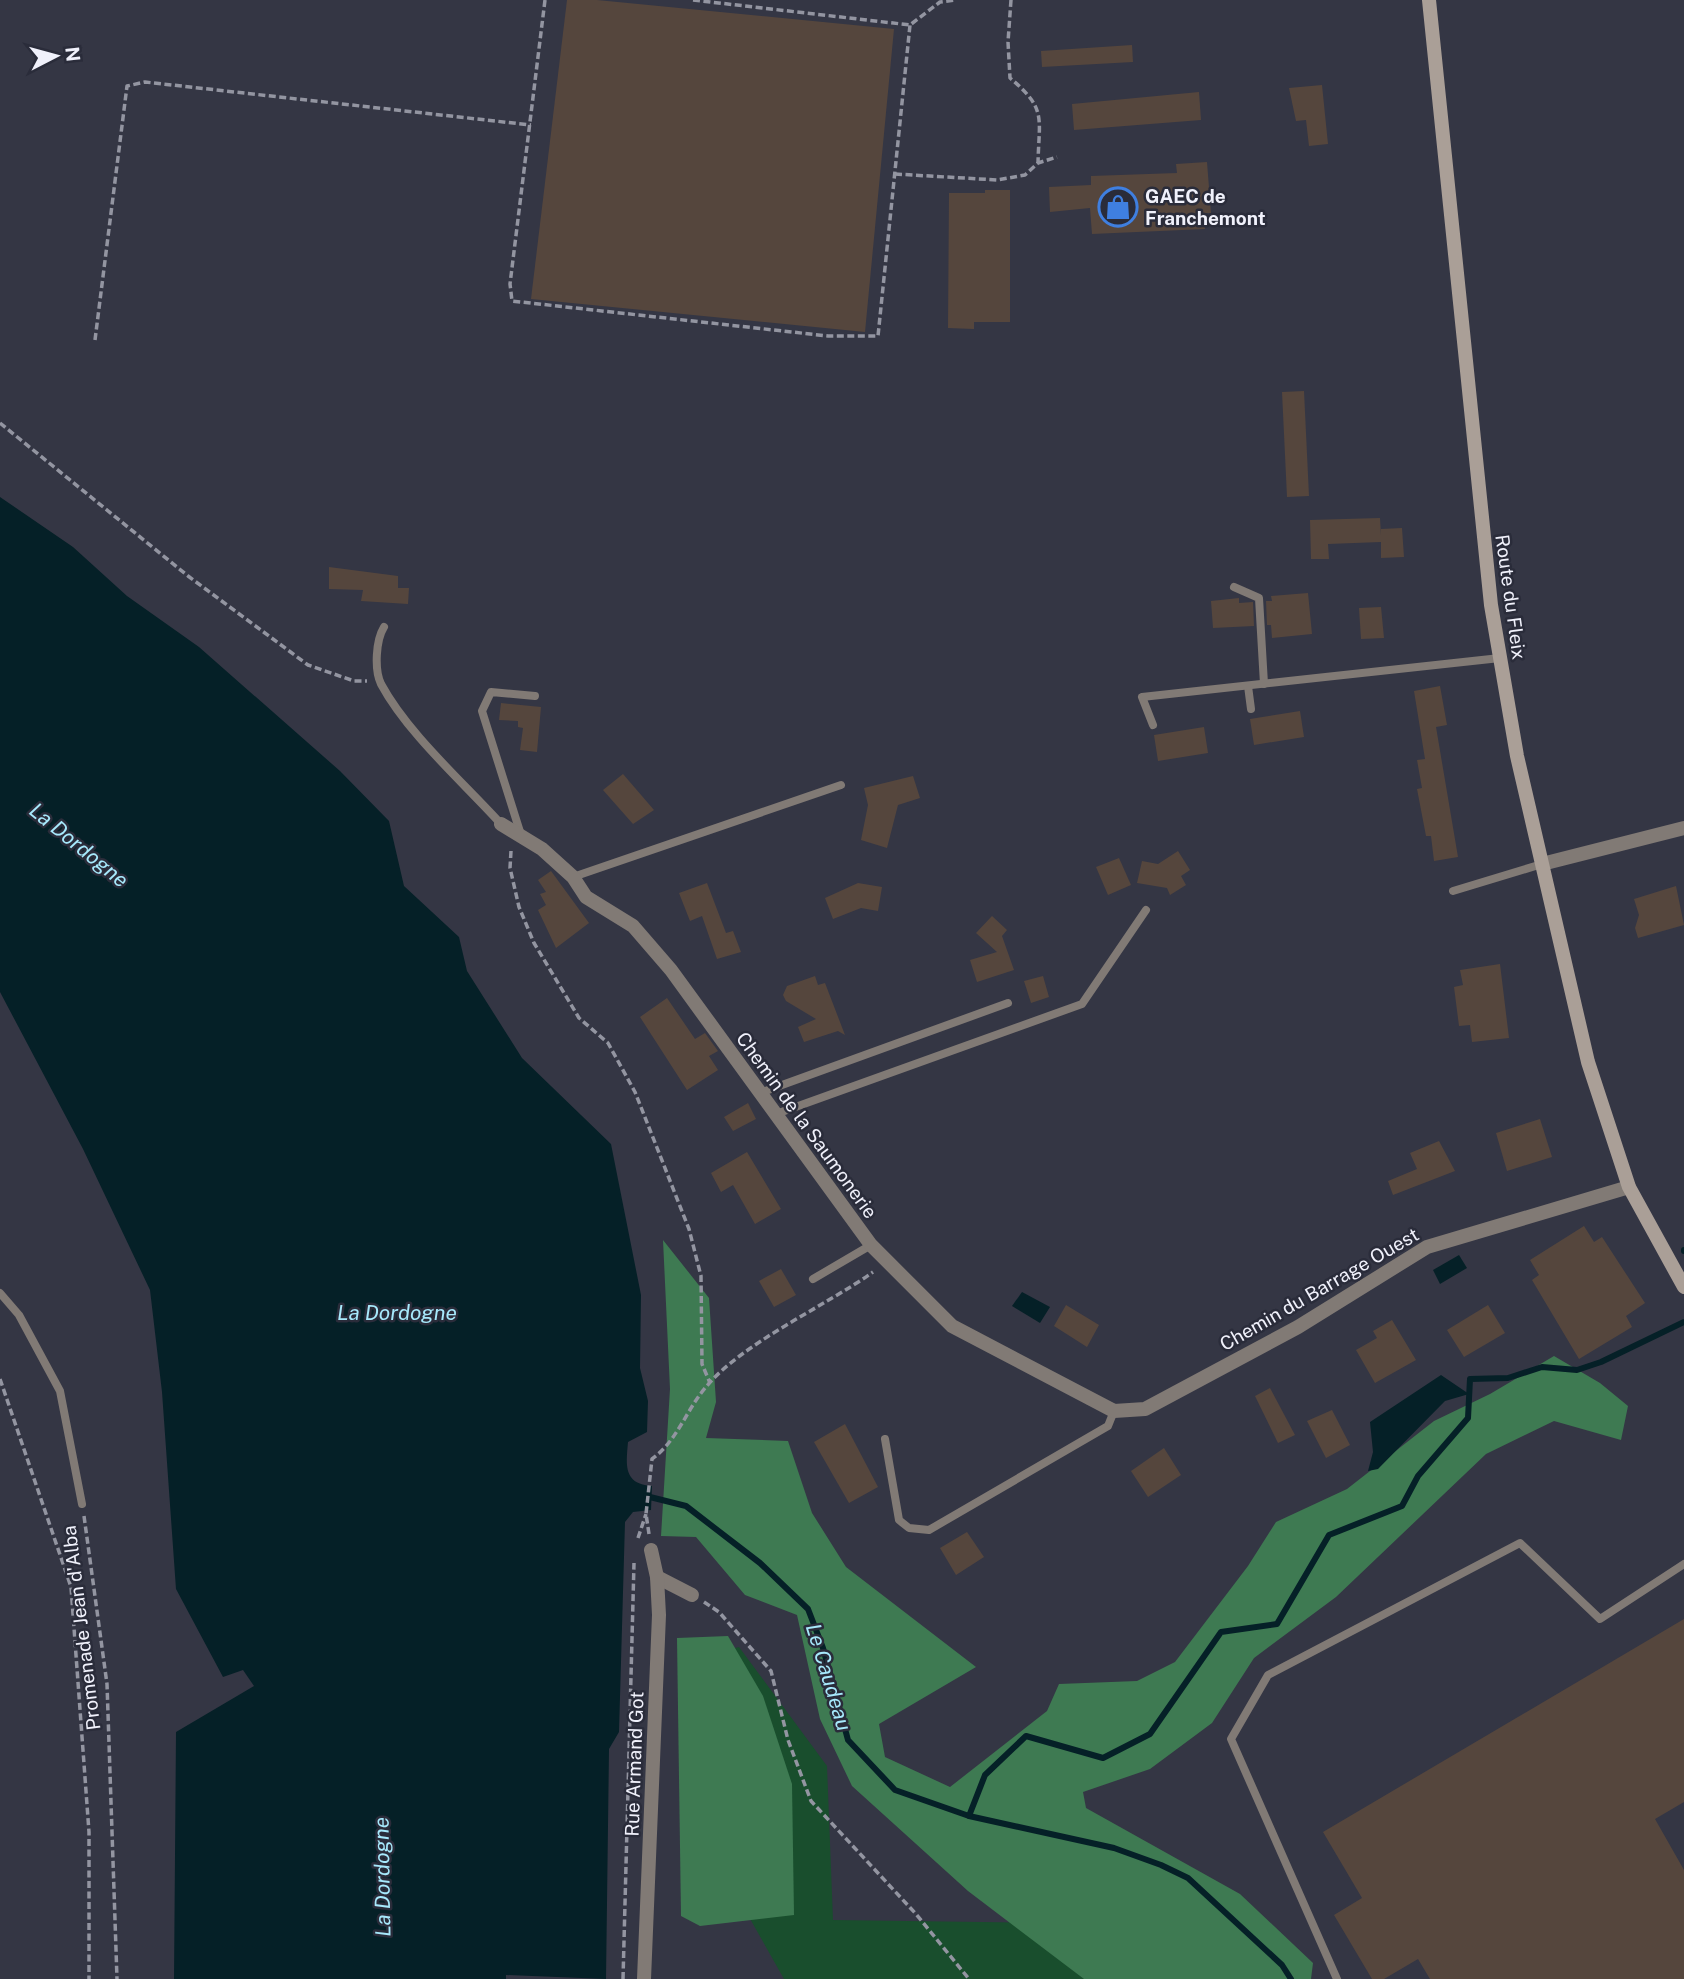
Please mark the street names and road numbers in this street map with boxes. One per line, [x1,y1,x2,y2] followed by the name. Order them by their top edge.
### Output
[1491,533,1531,661] street label: Route du Fleix
[732,1028,882,1222] street label: Chemin de la Saumonerie
[1216,1223,1422,1355] street label: Chemin du Barrage Ouest
[58,1524,104,1732] street label: Promenade Jean d'Alba
[620,1691,648,1837] street label: Rue Armand Got

